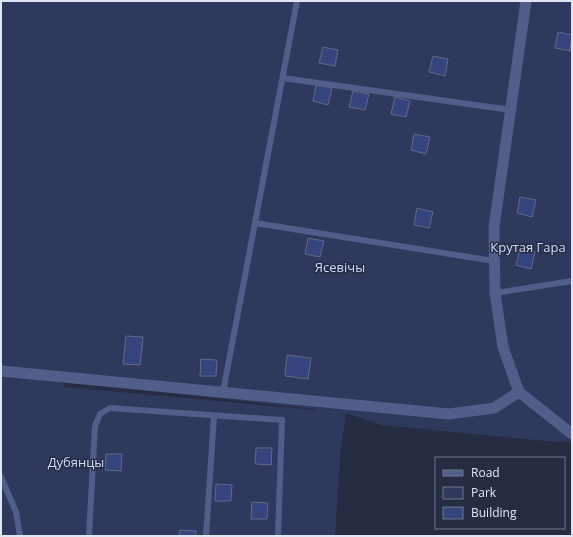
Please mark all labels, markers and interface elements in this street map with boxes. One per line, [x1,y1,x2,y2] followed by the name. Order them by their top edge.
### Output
[490,238,566,256] park label: Крутая Гара
[315,258,365,276] park label: Ясевічы
[48,453,104,471] park label: Дубянцы
[435,457,565,529] legend
[471,464,500,481] text: Road
[471,484,497,501] text: Park
[471,504,517,521] text: Building

